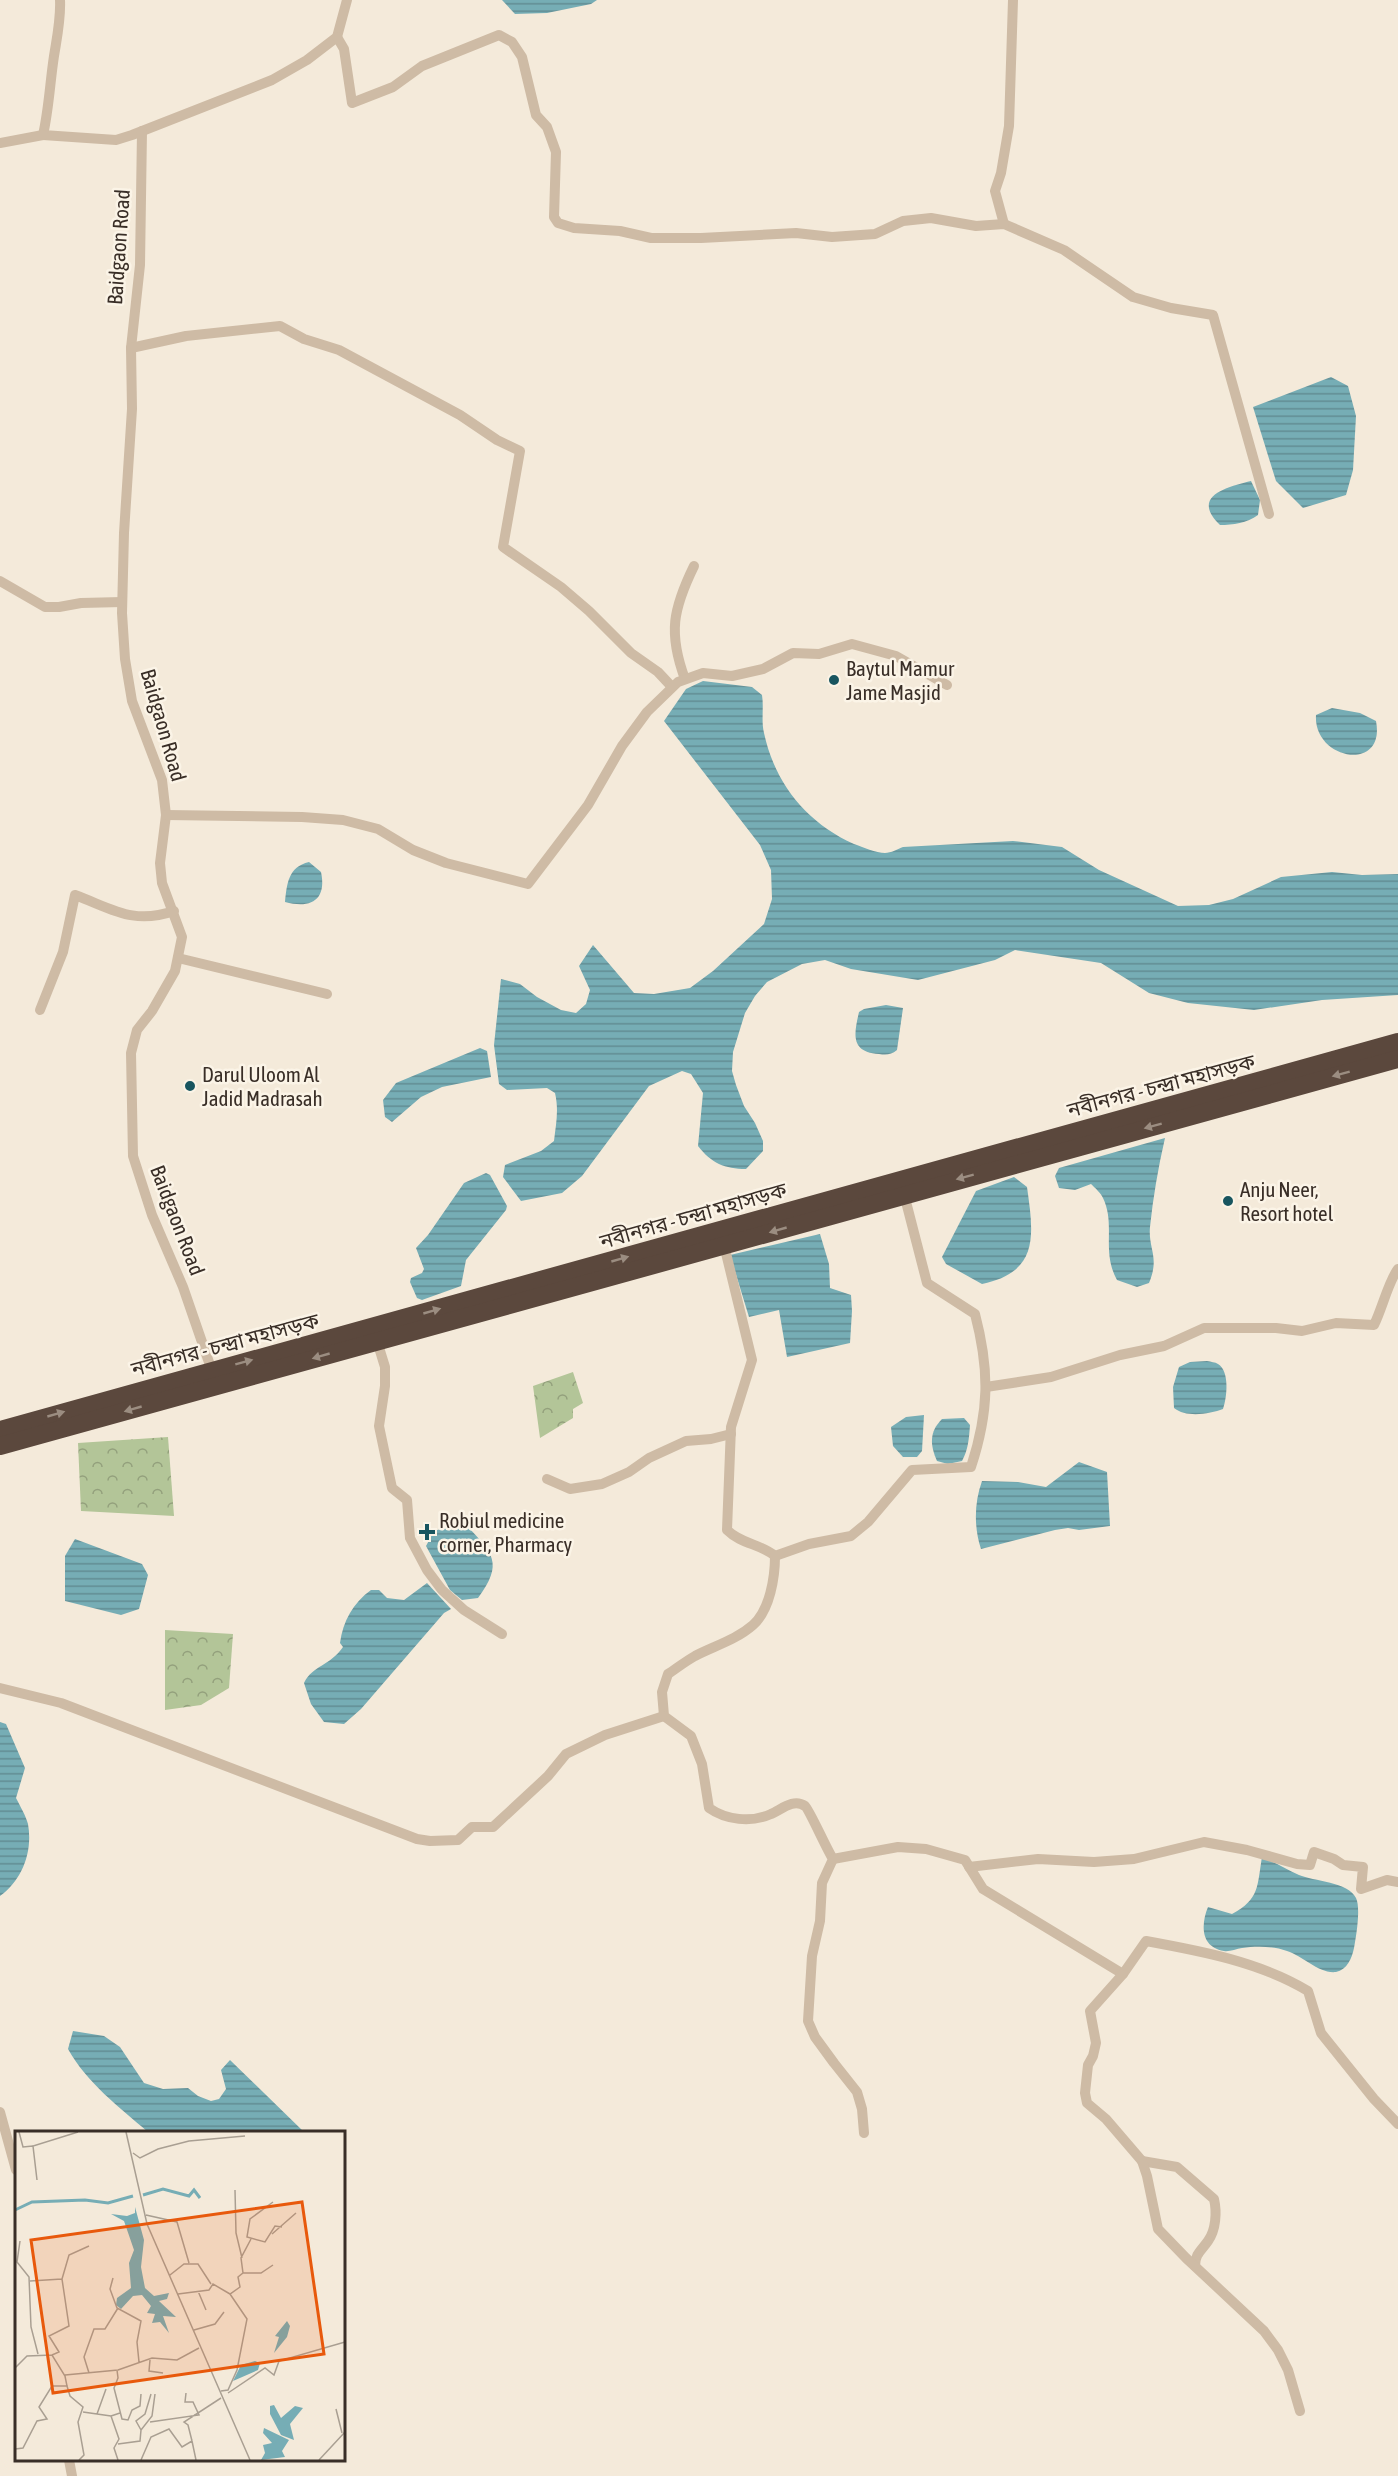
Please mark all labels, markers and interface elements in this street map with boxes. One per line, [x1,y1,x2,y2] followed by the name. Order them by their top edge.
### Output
[102,188,134,306] street label: Baidgaon Road
[846,656,955,704] place label: Baytul Mamur Jame Masjid
[136,666,192,784] street label: Baidgaon Road
[827,673,841,687] marker: Baytul Mamur Jame Masjid
[1064,1048,1258,1122] street label: নবীনগর - চন্দ্রা মহাসড়ক
[202,1062,323,1110] place label: Darul Uloom Al Jadid Madrasah
[1332,1070,1350,1079] one-way arrow
[183,1079,197,1093] marker: Darul Uloom Al Jadid Madrasah
[1144,1121,1163,1131] one-way arrow
[146,1162,210,1278] street label: Baidgaon Road
[956,1173,975,1183] one-way arrow
[596,1177,790,1253] street label: নবীনগর - চন্দ্রা মহাসড়ক
[1240,1177,1334,1225] place label: Anju Neer, Resort hotel
[1221,1194,1235,1208] marker: Anju Neer, Resort hotel
[769,1226,787,1235] one-way arrow
[611,1254,629,1263] one-way arrow
[424,1306,442,1315] one-way arrow
[128,1307,322,1381] street label: নবীনগর - চন্দ্রা মহাসড়ক
[312,1352,330,1362] one-way arrow
[235,1357,253,1366] one-way arrow
[124,1405,142,1414] one-way arrow
[47,1409,65,1418] one-way arrow
[439,1508,572,1556] place label: Robiul medicine corner, Pharmacy
[420,1525,434,1539] marker: Robiul medicine corner, Pharmacy
[15,2131,345,2461] inset map

